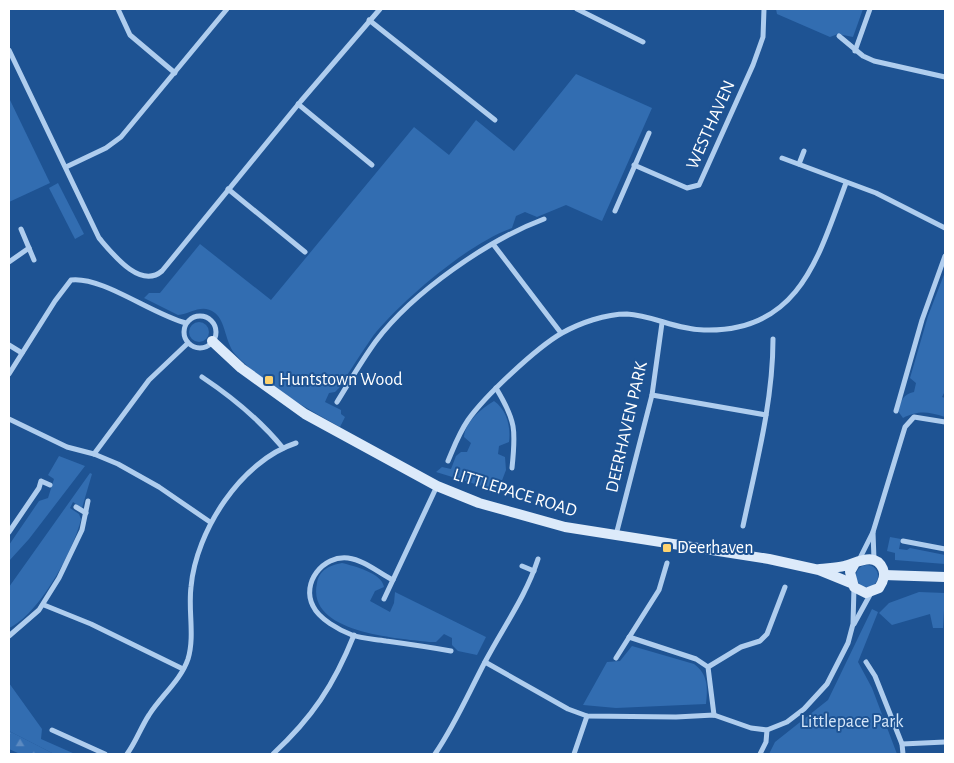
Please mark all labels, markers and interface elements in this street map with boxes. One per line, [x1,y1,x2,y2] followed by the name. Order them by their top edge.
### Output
[683,78,739,172] street label: WESTHAVEN
[603,360,651,494] street label: DEERHAVEN PARK
[279,371,403,389] place label: Huntstown Wood
[263,374,275,386] marker: Huntstown Wood
[451,466,579,520] street label: LITTLEPACE ROAD
[677,539,753,557] place label: Deerhaven
[661,542,673,554] marker: Deerhaven
[801,713,904,731] park label: Littlepace Park

